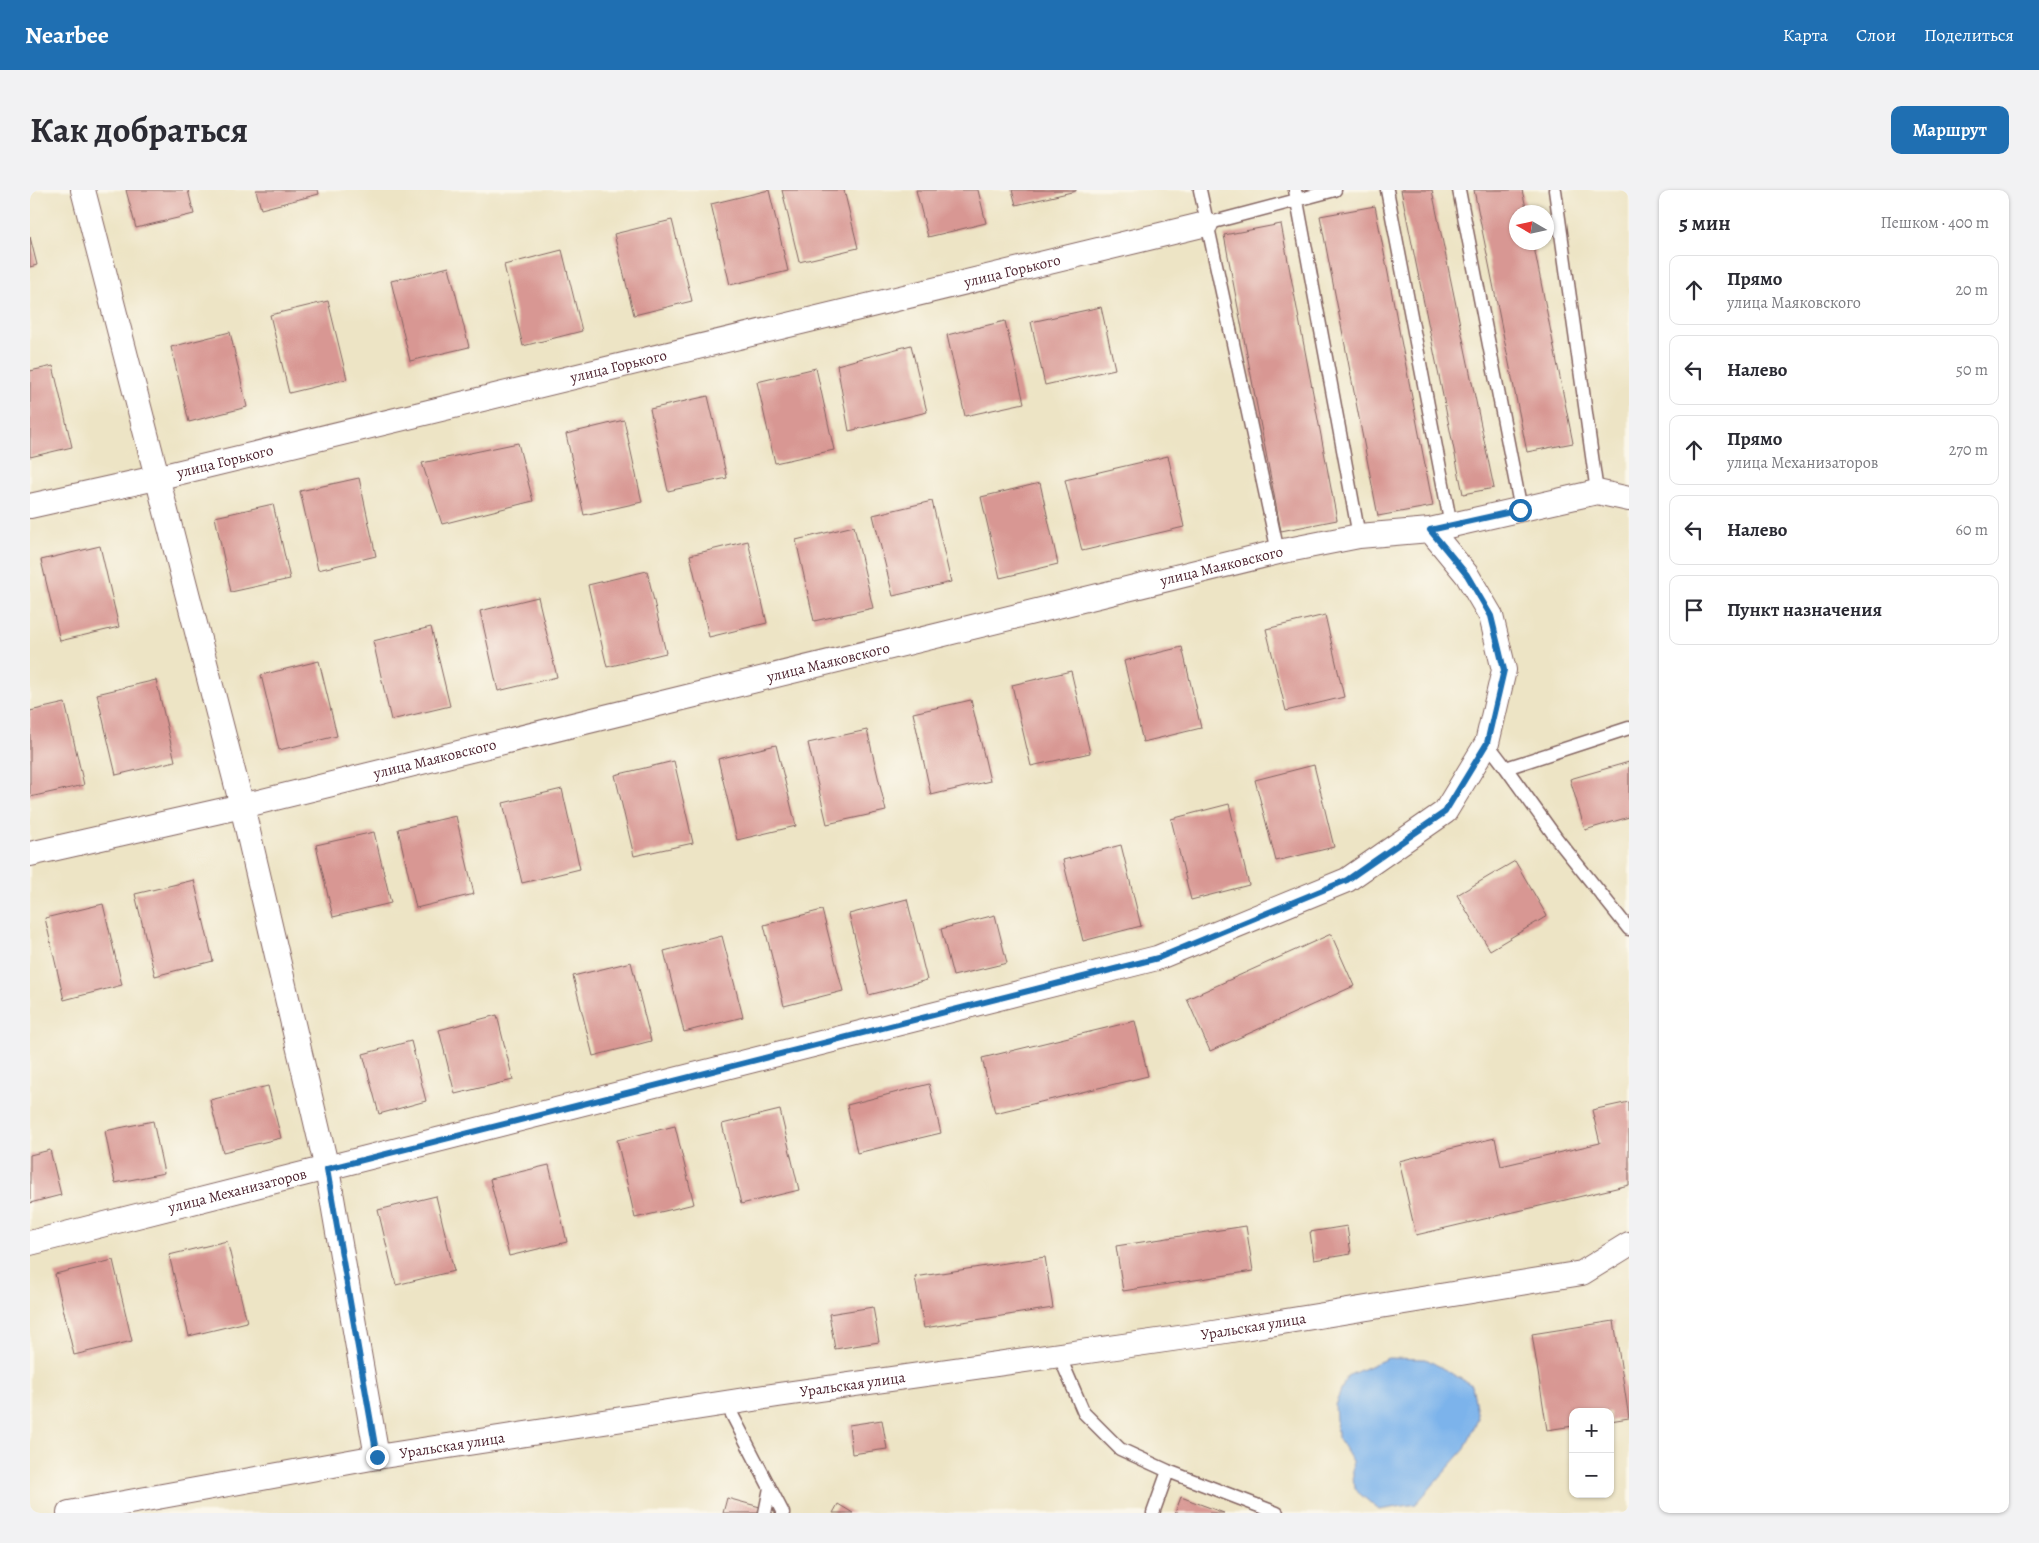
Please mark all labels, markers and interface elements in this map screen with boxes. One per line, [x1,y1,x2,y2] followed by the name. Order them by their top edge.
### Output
[25,19,109,51] text: Nearbee
[1783,23,1828,47] text: Карта
[1856,23,1896,47] text: Слои
[1924,23,2014,47] text: Поделиться
[30,106,248,154] text: Как добраться
[1891,106,2009,154] button: Маршрут
[1509,205,1554,250] north arrow
[1679,209,1731,237] text: 5 мин
[1880,212,1989,234] text: Пешком · 400 m
[961,250,1063,292] street label: улица Горького
[1727,266,1782,292] text: Прямо
[1680,276,1708,304] icon: ahead
[1955,279,1988,301] text: 20 m
[1727,292,1861,314] text: улица Маяковского
[567,345,669,388] street label: улица Горького
[1680,356,1708,384] icon: left
[1727,357,1787,383] text: Налево
[1956,359,1988,381] text: 50 m
[1727,426,1782,452] text: Прямо
[1680,436,1708,464] icon: ahead
[1949,439,1988,461] text: 270 m
[174,440,275,483] street label: улица Горького
[1727,452,1878,474] text: улица Механизаторов
[1509,499,1532,522] route start
[1680,516,1708,544] icon: left
[1727,517,1787,543] text: Налево
[1956,519,1988,541] text: 60 m
[1157,541,1285,591] street label: улица Маяковского
[1680,596,1708,624] icon: arrive
[1727,597,1882,623] text: Пункт назначения
[764,638,892,687] street label: улица Маяковского
[371,734,498,784] street label: улица Маяковского
[165,1163,309,1218] street label: улица Механизаторов
[1199,1308,1307,1345] street label: Уральская улица
[798,1367,907,1402] street label: Уральская улица
[1569,1408,1614,1498] map controls
[1569,1408,1614,1453] button: +
[398,1427,506,1463] street label: Уральская улица
[366,1446,389,1469] route end
[1569,1453,1614,1498] button: −

